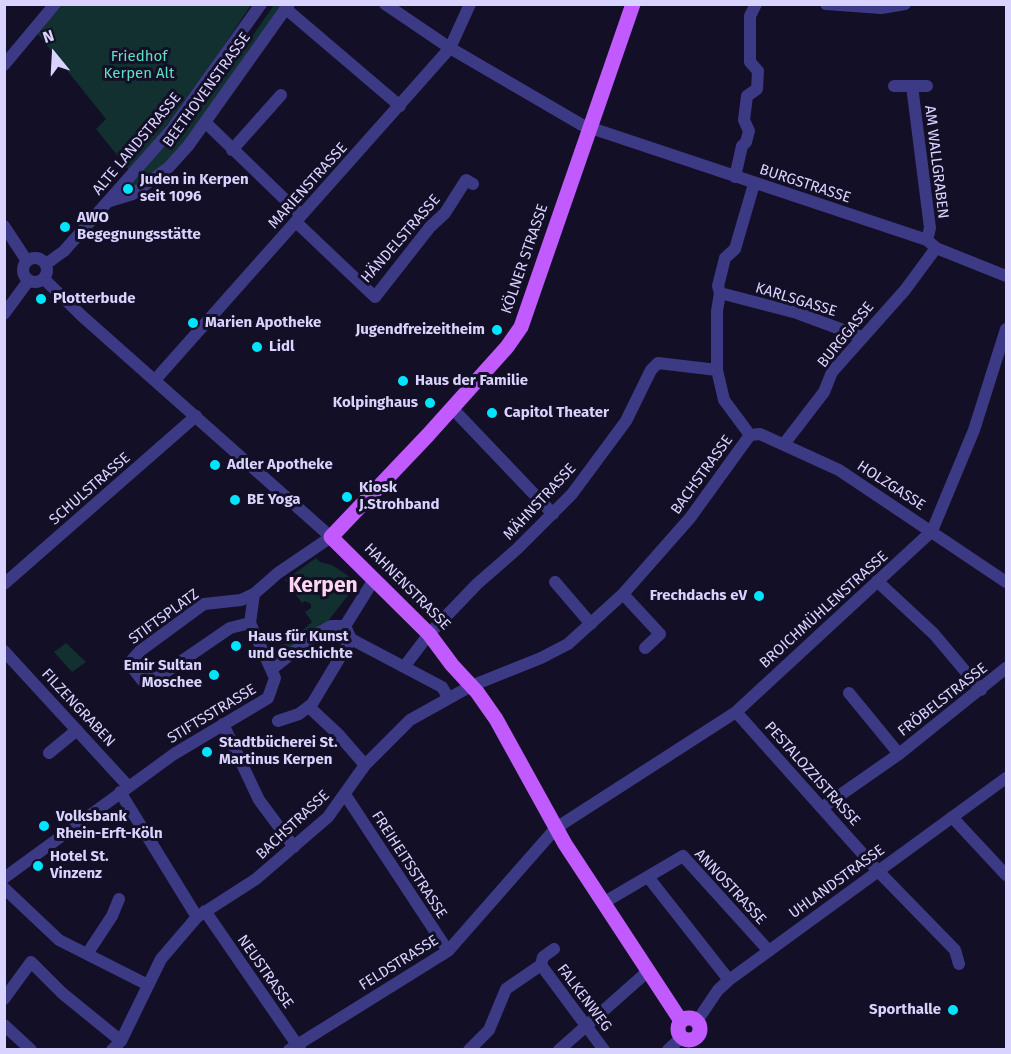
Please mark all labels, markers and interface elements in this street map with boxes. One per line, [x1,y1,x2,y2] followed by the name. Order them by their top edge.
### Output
[24,24,84,84] north arrow
[40,26,56,47] text: N
[159,29,255,151] street label: BEETHOVENSTRASSE
[104,48,174,83] park label: Friedhof Kerpen Alt
[89,89,185,199] street label: ALTE LANDSTRASSE
[920,104,952,220] street label: AM WALLGRABEN
[265,139,351,233] street label: MARIENSTRASSE
[757,161,853,207] street label: BURGSTRASSE
[140,171,249,206] place label: Juden in Kerpen seit 1096
[121,182,135,196] marker: Juden in Kerpen seit 1096
[358,191,444,287] street label: HÄNDELSTRASSE
[498,202,552,316] street label: KÖLNER STRASSE
[77,209,201,244] place label: AWO Begegnungsstätte
[58,220,72,234] marker: AWO Begegnungsstätte
[753,279,839,321] street label: KARLSGASSE
[53,290,135,308] place label: Plotterbude
[34,292,48,306] marker: Plotterbude
[814,298,878,372] street label: BURGGASSE
[205,314,321,332] place label: Marien Apotheke
[186,316,200,330] marker: Marien Apotheke
[355,321,485,339] place label: Jugendfreizeitheim
[490,323,504,337] marker: Jugendfreizeitheim
[269,338,294,356] place label: Lidl
[250,340,264,354] marker: Lidl
[415,372,528,390] place label: Haus der Familie
[396,374,410,388] marker: Haus der Familie
[333,394,418,412] place label: Kolpinghaus
[423,396,437,410] marker: Kolpinghaus
[504,404,609,422] place label: Capitol Theater
[485,406,499,420] marker: Capitol Theater
[667,432,737,518] street label: BACHSTRASSE
[46,449,134,529] street label: SCHULSTRASSE
[227,456,333,474] place label: Adler Apotheke
[853,457,929,515] street label: HOLZGASSE
[208,458,222,472] marker: Adler Apotheke
[500,460,580,544] street label: MÄHNSTRASSE
[359,479,439,514] place label: Kiosk J.Strohband
[340,490,354,504] marker: Kiosk J.Strohband
[247,491,301,509] place label: BE Yoga
[228,493,242,507] marker: BE Yoga
[360,540,454,634] street label: HAHNENSTRASSE
[756,548,892,672] street label: BROICHMÜHLENSTRASSE
[288,573,358,599] district label: Kerpen
[125,586,203,648] street label: STIFTSPLATZ
[650,587,747,605] place label: Frechdachs eV
[752,589,766,603] marker: Frechdachs eV
[248,628,353,663] place label: Haus für Kunst und Geschichte
[229,639,243,653] marker: Haus für Kunst und Geschichte
[124,657,202,692] place label: Emir Sultan Moschee
[895,659,991,741] street label: FRÖBELSTRASSE
[37,665,119,751] street label: FILZENGRABEN
[207,668,221,682] marker: Emir Sultan Moschee
[164,680,260,748] street label: STIFTSSTRASSE
[760,718,864,830] street label: PESTALOZZISTRASSE
[219,734,338,769] place label: Stadtbücherei St. Martinus Kerpen
[200,745,214,759] marker: Stadtbücherei St. Martinus Kerpen
[253,787,333,863] street label: BACHSTRASSE
[56,808,163,843] place label: Volksbank Rhein-Erft-Köln
[368,808,450,922] street label: FREIHEITSSTRASSE
[37,819,51,833] marker: Volksbank Rhein-Erft-Köln
[786,841,888,923] street label: UHLANDSTRASSE
[690,845,770,929] street label: ANNOSTRASSE
[50,848,109,883] place label: Hotel St. Vinzenz
[31,859,45,873] marker: Hotel St. Vinzenz
[233,932,297,1012] street label: NEUSTRASSE
[356,932,442,994] street label: FELDSTRASSE
[553,961,615,1035] street label: FALKENWEG
[869,1001,941,1019] place label: Sporthalle
[946,1003,960,1017] marker: Sporthalle

